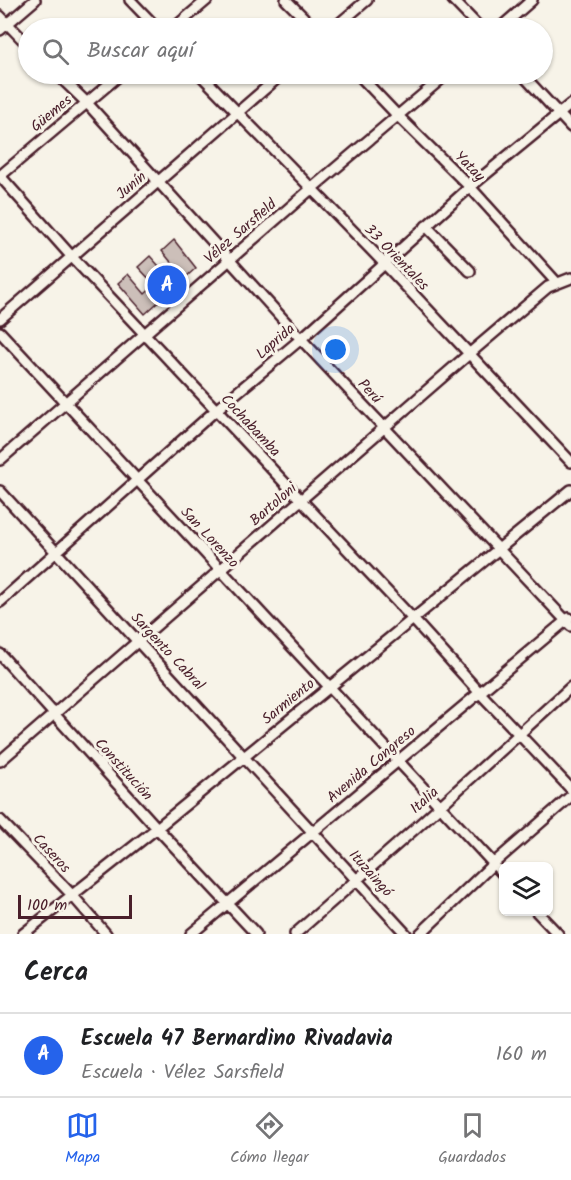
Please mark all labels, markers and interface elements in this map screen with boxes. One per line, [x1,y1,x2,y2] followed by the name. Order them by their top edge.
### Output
[18,18,553,84] search box
[87,34,194,69] text: Buscar aquí
[39,35,72,68] icon: search
[25,89,78,138] street label: Güemes
[448,146,491,188] street label: Yatay
[111,166,152,206] street label: Junín
[199,193,283,270] street label: Vélez Sarsfield
[358,219,435,297] street label: 33 Orientales
[148,262,186,308] pin: A
[251,318,301,366] street label: Laprida
[321,335,350,364] your location
[351,374,388,410] street label: Perú
[214,389,286,463] street label: Cochabamba
[245,476,304,532] street label: Bartoloni
[174,501,244,574] street label: San Lorenzo
[124,607,210,697] street label: Sargento Cabral
[257,673,321,731] street label: Sarmiento
[322,720,422,809] street label: Avenida Congreso
[88,733,158,807] street label: Constitución
[405,781,445,820] street label: Italia
[26,828,77,880] street label: Caseros
[342,845,399,904] street label: Ituzaingó
[499,862,553,916] map controls
[499,862,553,916] button: layers
[18,892,132,920] scale bar
[27,893,67,918] text: 100 m
[24,952,88,994] text: Cerca
[81,1022,393,1057] text: Escuela 47 Bernardino Rivadavia
[37,1039,50,1071] text: A
[496,1039,547,1071] text: 160 m
[81,1057,284,1089] text: Escuela · Vélez Sarsfield
[65,1109,100,1170] tab: Mapa
[230,1109,309,1170] tab: Cómo llegar
[438,1109,506,1170] tab: Guardados

